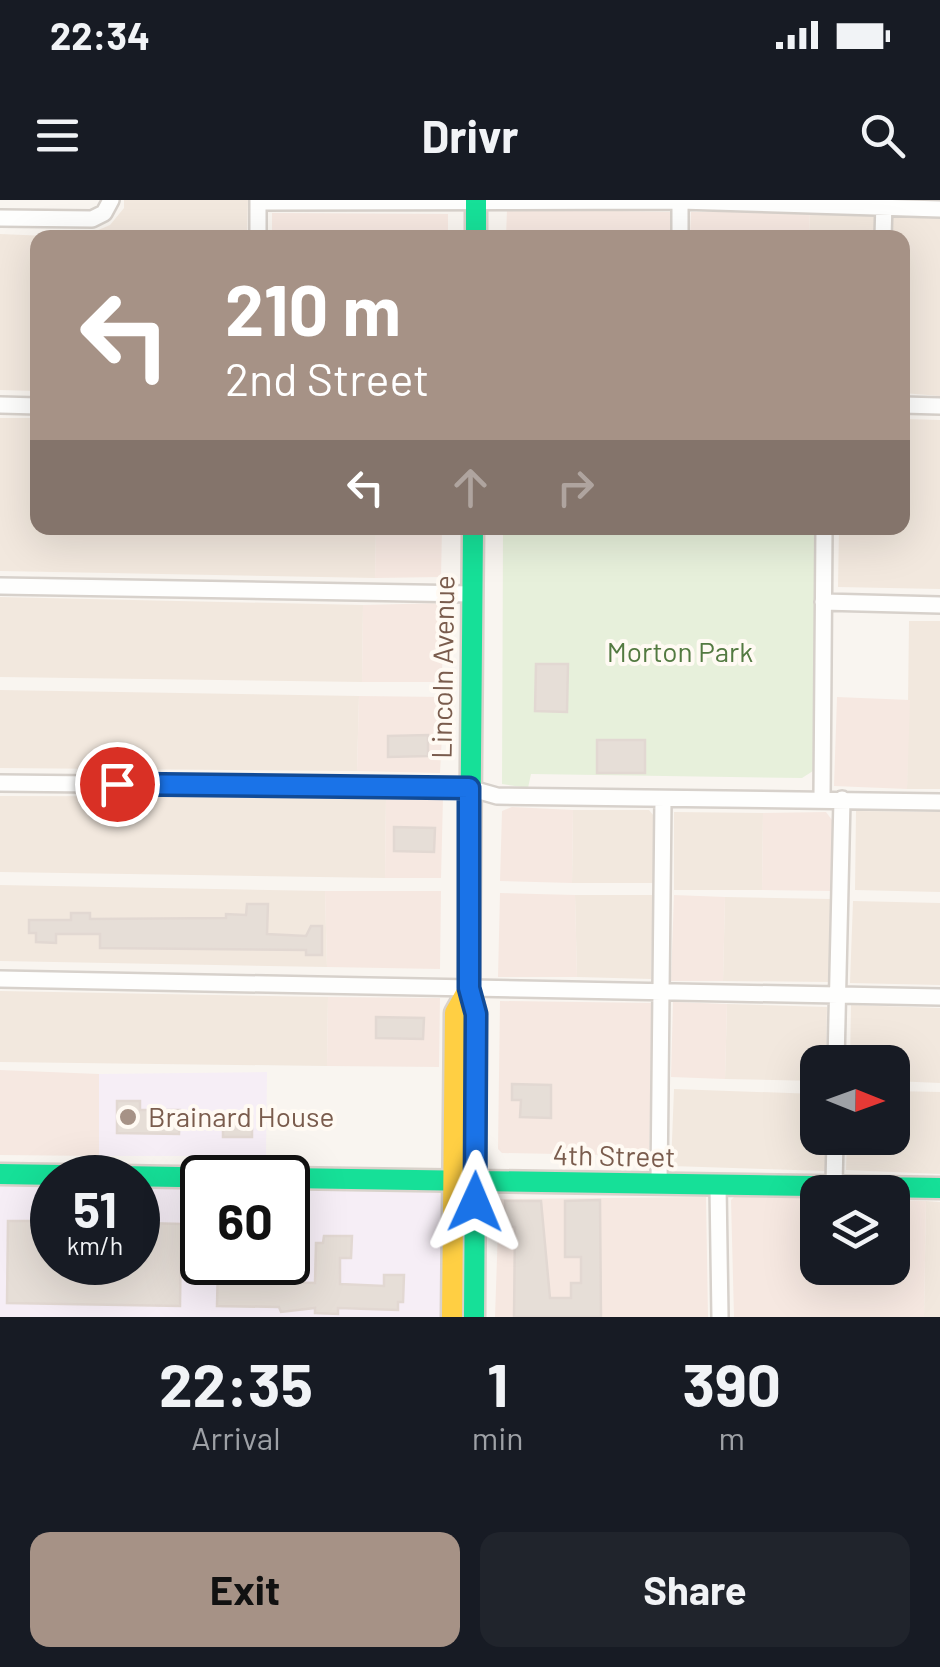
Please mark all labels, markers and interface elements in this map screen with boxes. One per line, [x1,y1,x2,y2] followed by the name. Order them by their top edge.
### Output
[50,12,150,58] text: 22:34
[30,108,85,163] icon: menu
[421,108,519,162] text: Drivr
[855,108,910,163] icon: search
[225,266,401,350] text: 210 m
[60,270,190,400] icon: left
[225,351,429,405] text: 2nd Street
[338,460,393,515] icon: left
[443,460,498,515] icon: ahead
[548,460,603,515] icon: right
[423,575,461,759] street label: Lincoln Avenue
[607,634,753,668] park label: Morton Park
[75,742,160,827] pin
[90,757,145,812] icon: arrive
[800,1045,910,1155] north arrow
[800,1045,910,1285] map controls
[148,1099,334,1133] place label: Brainard House
[117,1106,139,1128] marker: Brainard House
[552,1137,676,1173] street label: 4th Street
[423,1150,527,1254] position arrow
[180,1155,310,1285] speed limit sign: 60
[800,1175,910,1285] button: layers
[73,1178,117,1238] text: 51
[67,1230,123,1260] text: km/h
[159,1347,313,1419] text: 22:35
[487,1347,508,1419] text: 1
[683,1347,781,1419] text: 390
[191,1418,281,1456] text: Arrival
[472,1418,524,1456] text: min
[719,1418,745,1456] text: m
[30,1532,460,1647] button: Exit
[480,1532,910,1647] button: Share

